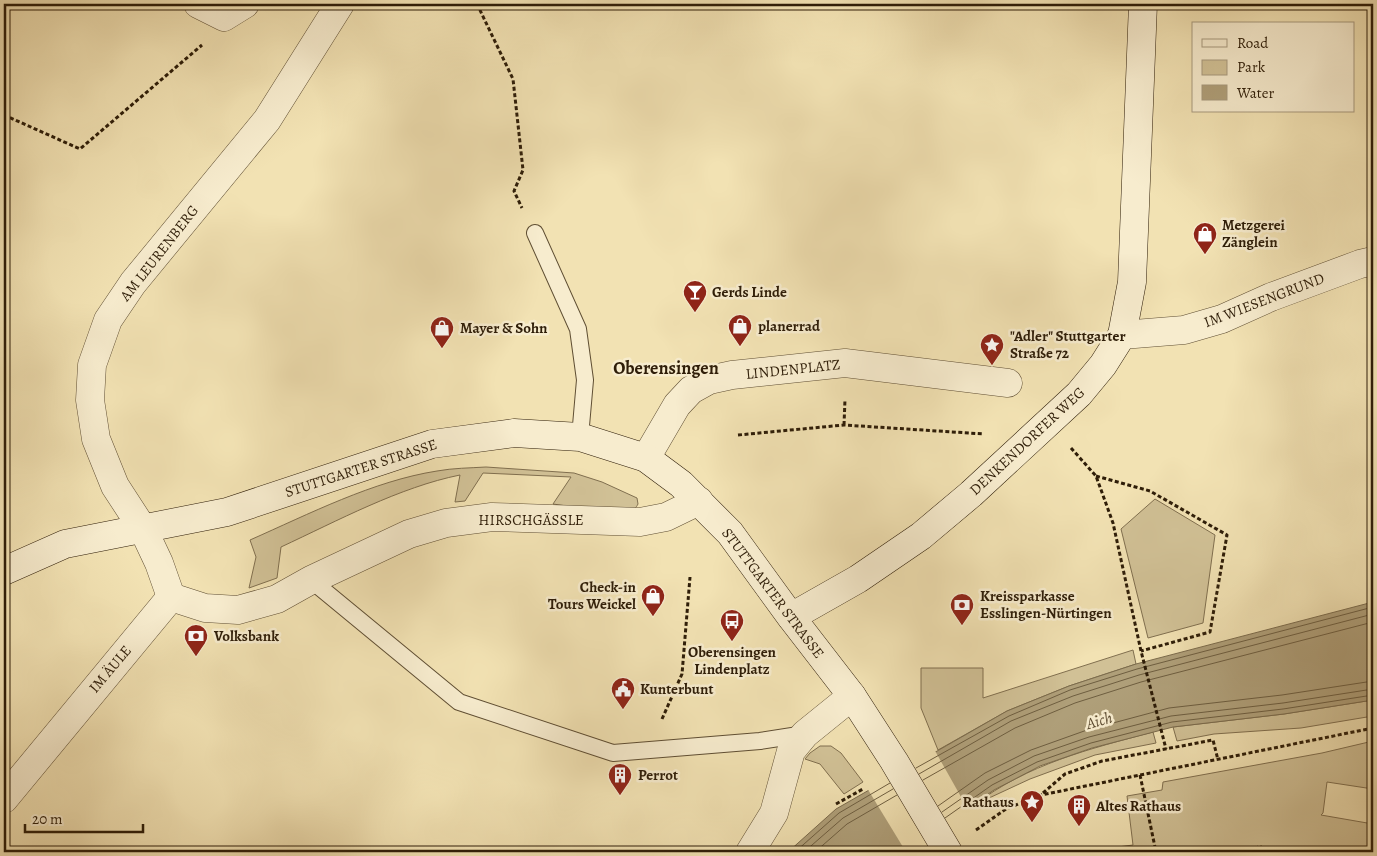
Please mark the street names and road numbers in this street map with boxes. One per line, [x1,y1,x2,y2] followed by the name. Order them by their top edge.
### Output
[115,201,203,306] street label: AM LEURENBERG
[1201,268,1327,332] street label: IM WIESENGRUND
[745,354,841,384] street label: LINDENPLATZ
[965,382,1089,500] street label: DENKENDORFER WEG
[282,434,440,502] street label: STUTTGARTER STRASSE
[478,510,584,530] street label: HIRSCHGÄSSLE
[717,524,829,662] street label: STUTTGARTER STRASSE
[84,641,136,697] street label: IM ÄULE

